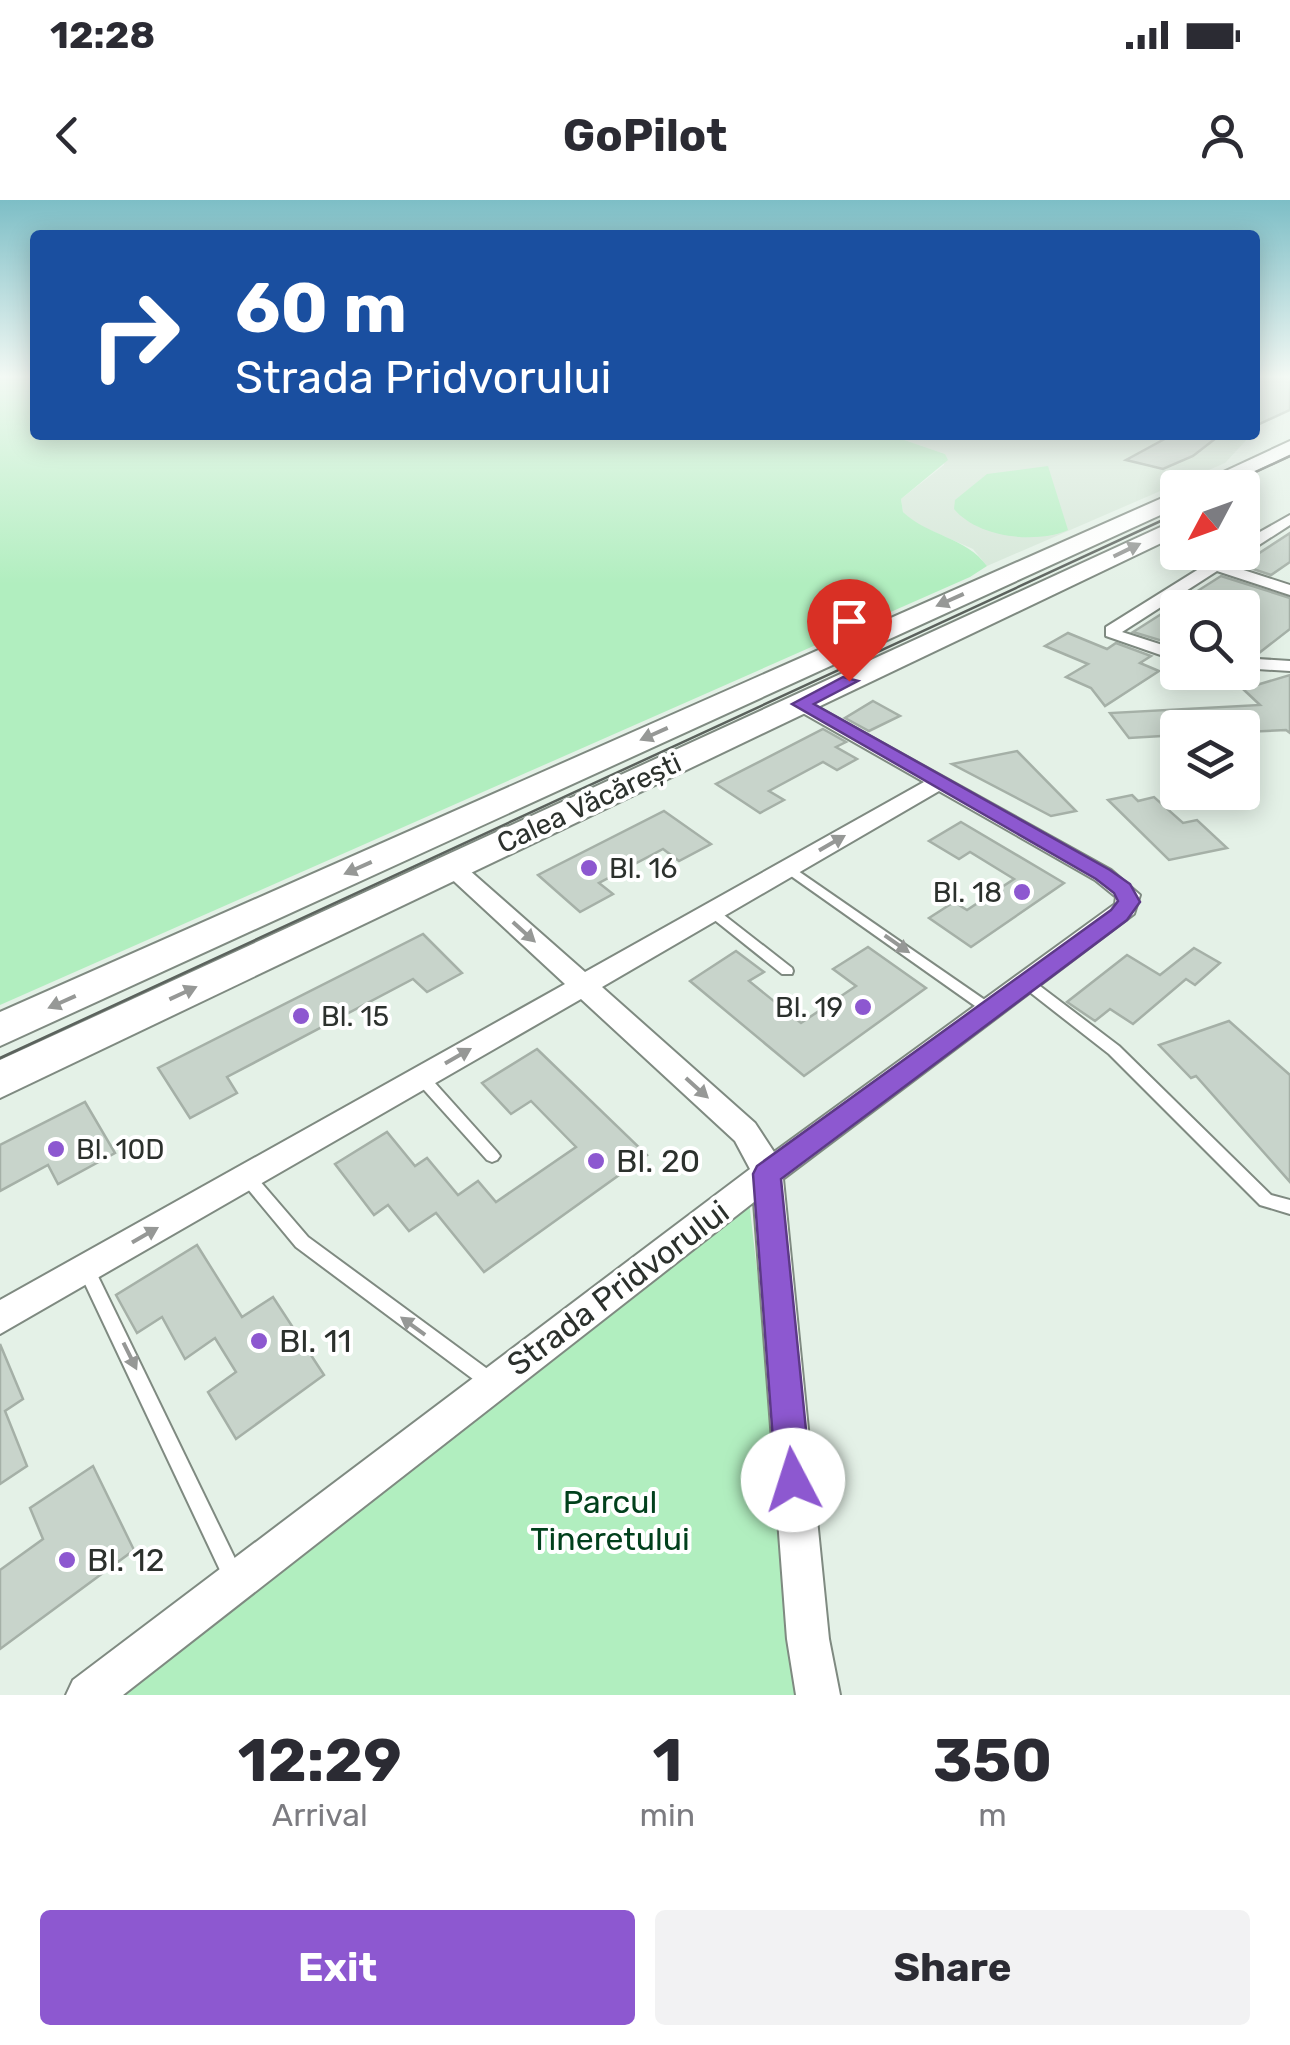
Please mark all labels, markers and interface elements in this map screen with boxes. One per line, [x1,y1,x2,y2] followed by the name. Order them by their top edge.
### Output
[50,12,155,58] text: 12:28
[40,108,95,163] icon: back
[1195,108,1250,163] icon: person
[563,109,727,162] text: GoPilot
[235,267,407,350] text: 60 m
[70,270,200,400] icon: right
[235,351,611,404] text: Strada Pridvorului
[1160,470,1260,570] north arrow
[1160,470,1260,810] map controls
[1113,542,1142,559] one-way arrow
[807,579,892,682] pin
[1160,590,1260,690] button: search
[935,592,965,608] one-way arrow
[822,594,877,649] icon: arrive
[1160,710,1260,810] button: layers
[639,726,669,742] one-way arrow
[492,746,686,860] street label: Calea Văcărești
[817,835,846,852] one-way arrow
[609,852,677,885] place label: Bl. 16
[578,857,600,879] marker: Bl. 16
[343,860,373,876] one-way arrow
[933,876,1002,909] place label: Bl. 18
[1011,881,1033,903] marker: Bl. 18
[512,920,536,943] one-way arrow
[883,934,910,953] one-way arrow
[169,985,198,1002] one-way arrow
[775,991,843,1024] place label: Bl. 19
[47,994,77,1010] one-way arrow
[852,996,874,1018] marker: Bl. 19
[321,1000,389,1033] place label: Bl. 15
[290,1005,312,1027] marker: Bl. 15
[444,1047,472,1065] one-way arrow
[684,1077,709,1099] one-way arrow
[76,1133,164,1166] place label: Bl. 10D
[45,1138,67,1160] marker: Bl. 10D
[616,1142,700,1180] place label: Bl. 20
[585,1150,607,1172] marker: Bl. 20
[500,1192,736,1384] street label: Strada Pridvorului
[131,1227,160,1244] one-way arrow
[400,1317,427,1337] one-way arrow
[279,1322,351,1360] place label: Bl. 11
[248,1330,270,1352] marker: Bl. 11
[121,1342,138,1371] one-way arrow
[741,1428,845,1532] position arrow
[530,1483,690,1558] park label: Parcul Tineretului
[87,1541,165,1579] place label: Bl. 12
[56,1549,78,1571] marker: Bl. 12
[238,1725,402,1796] text: 12:29
[652,1725,682,1796] text: 1
[933,1725,1052,1796] text: 350
[272,1796,368,1834] text: Arrival
[640,1796,695,1834] text: min
[978,1796,1007,1834] text: m
[40,1910,635,2025] button: Exit
[655,1910,1250,2025] button: Share

